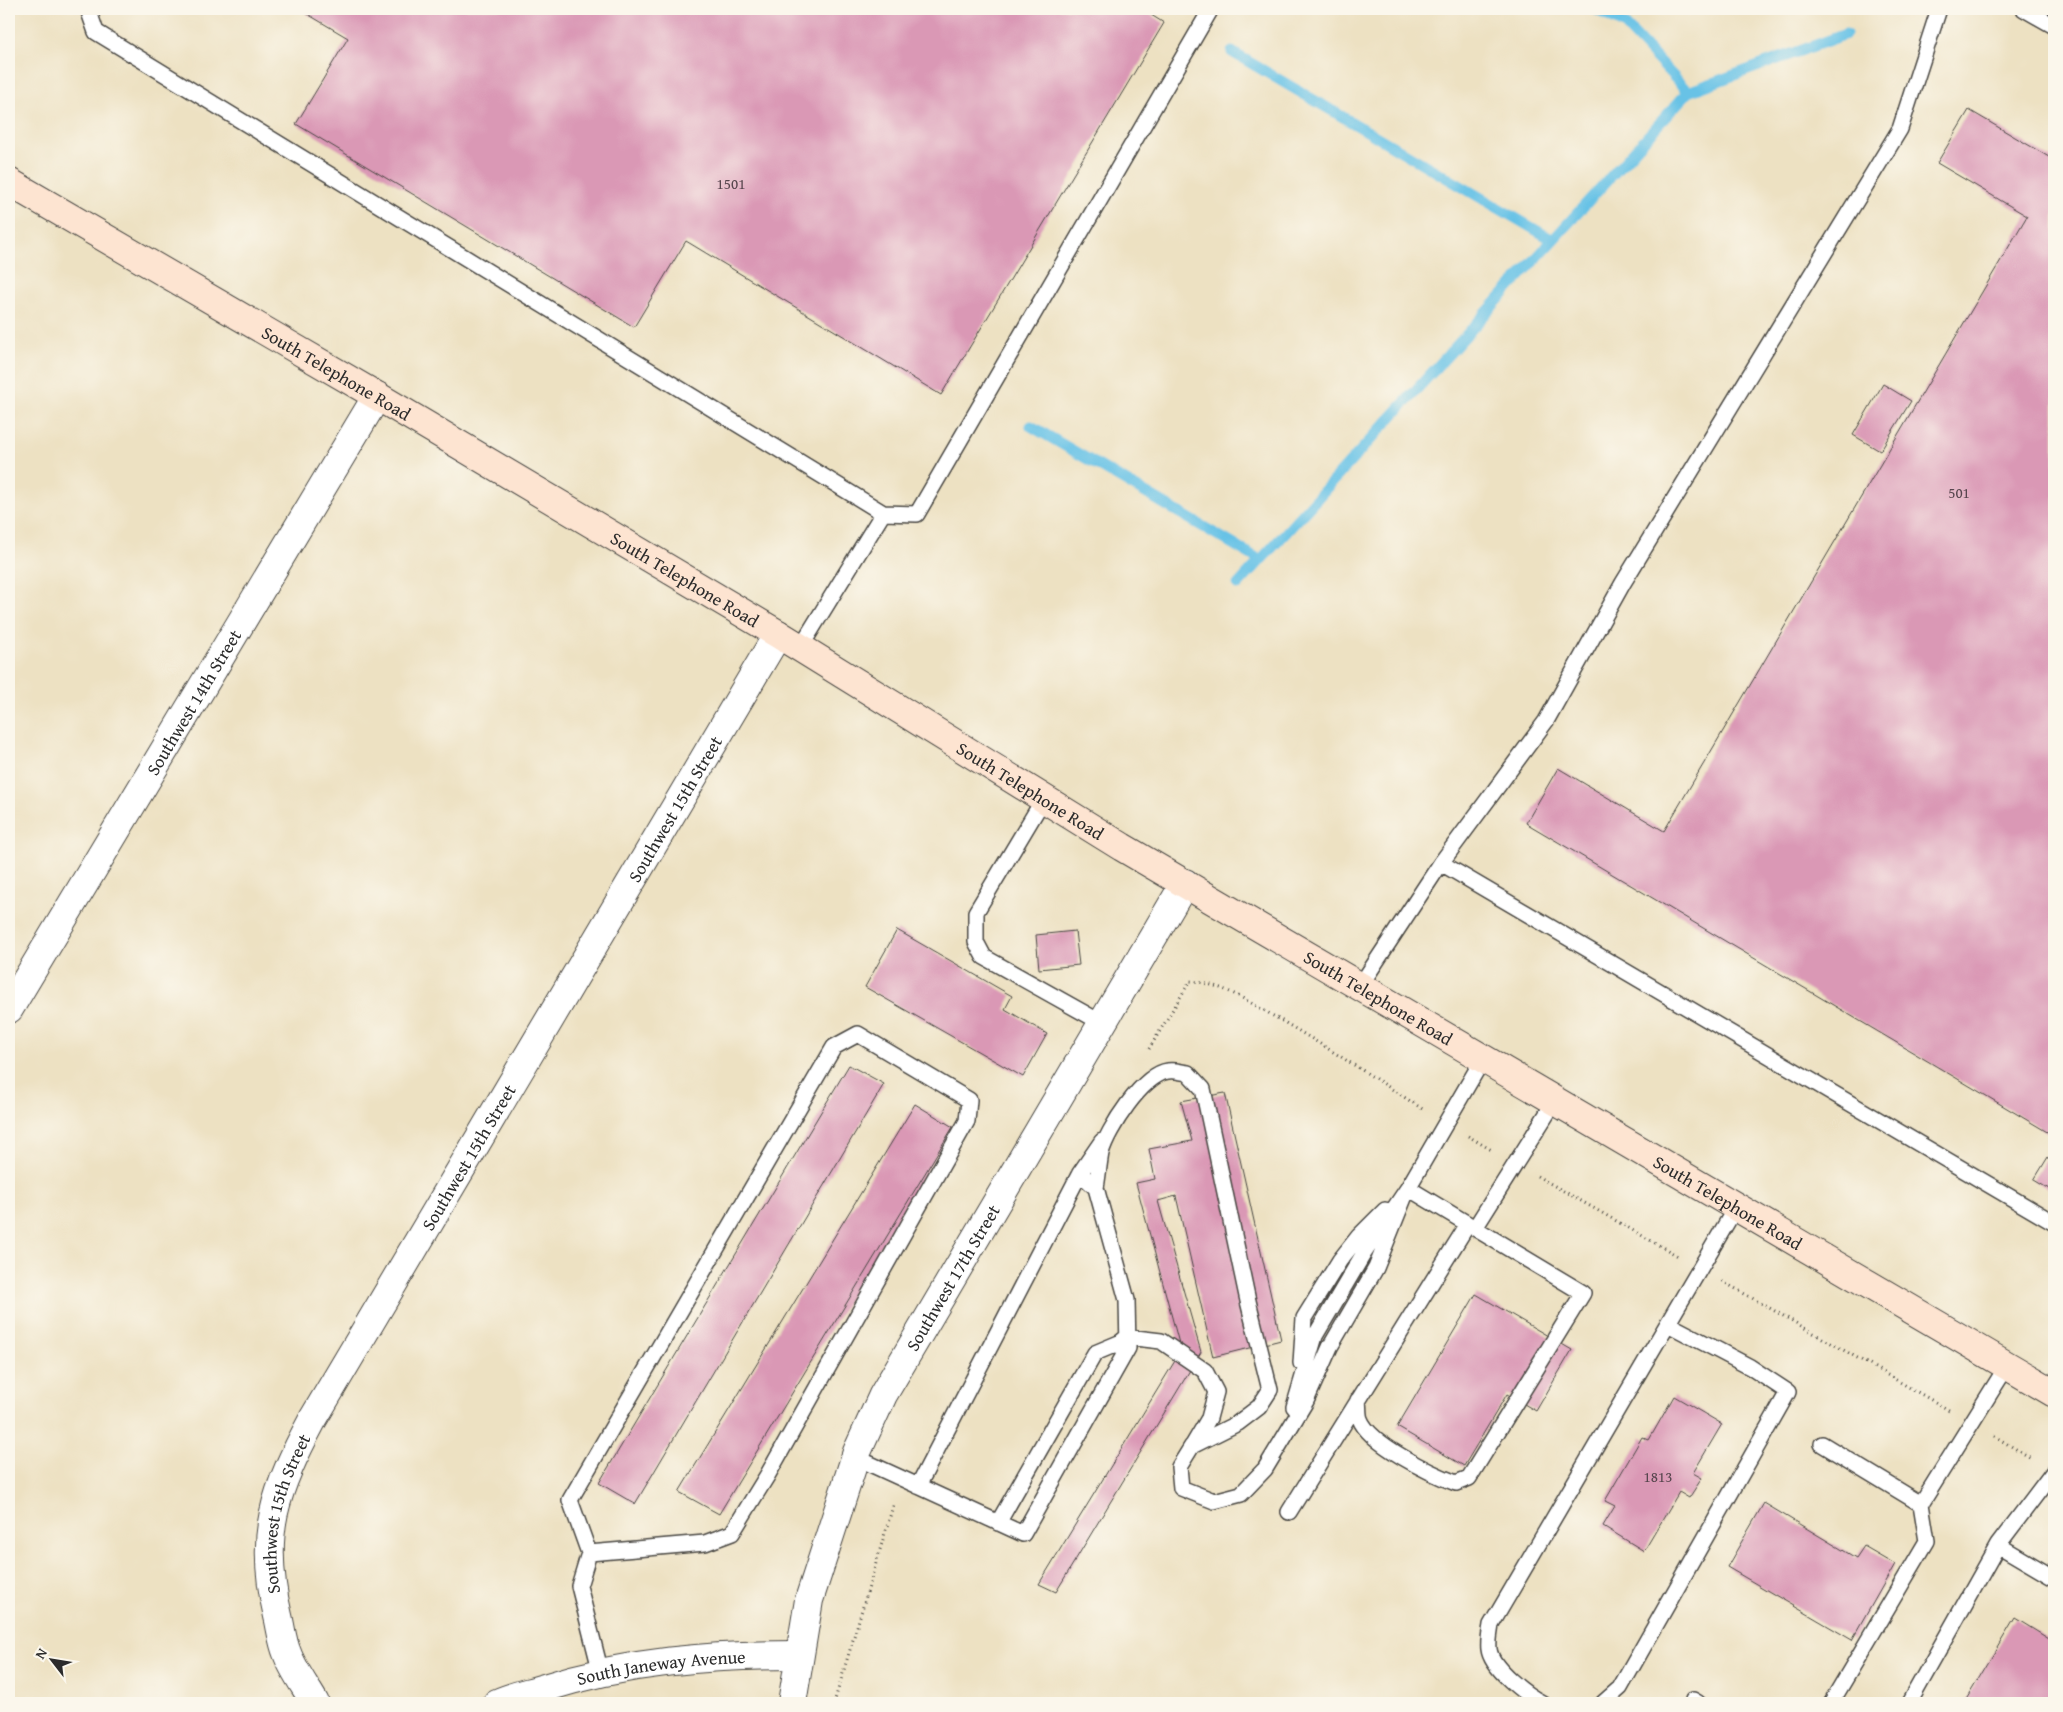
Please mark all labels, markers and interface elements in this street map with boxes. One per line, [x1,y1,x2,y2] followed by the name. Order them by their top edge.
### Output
[717,173,745,194] house number: 1501
[257,318,417,427] street label: South Telephone Road
[1948,482,1970,503] house number: 501
[606,524,765,634] street label: South Telephone Road
[139,623,248,780] street label: Southwest 14th Street
[621,730,729,887] street label: Southwest 15th Street
[952,734,1110,846] street label: South Telephone Road
[1299,943,1459,1052] street label: South Telephone Road
[414,1078,522,1235] street label: Southwest 15th Street
[1648,1148,1808,1257] street label: South Telephone Road
[899,1199,1006,1356] street label: Southwest 17th Street
[256,1428,317,1596] street label: Southwest 15th Street
[1644,1466,1672,1487] house number: 1813
[28,1634,78,1684] north arrow
[574,1642,746,1692] street label: South Janeway Avenue
[30,1644,52,1662] text: N

